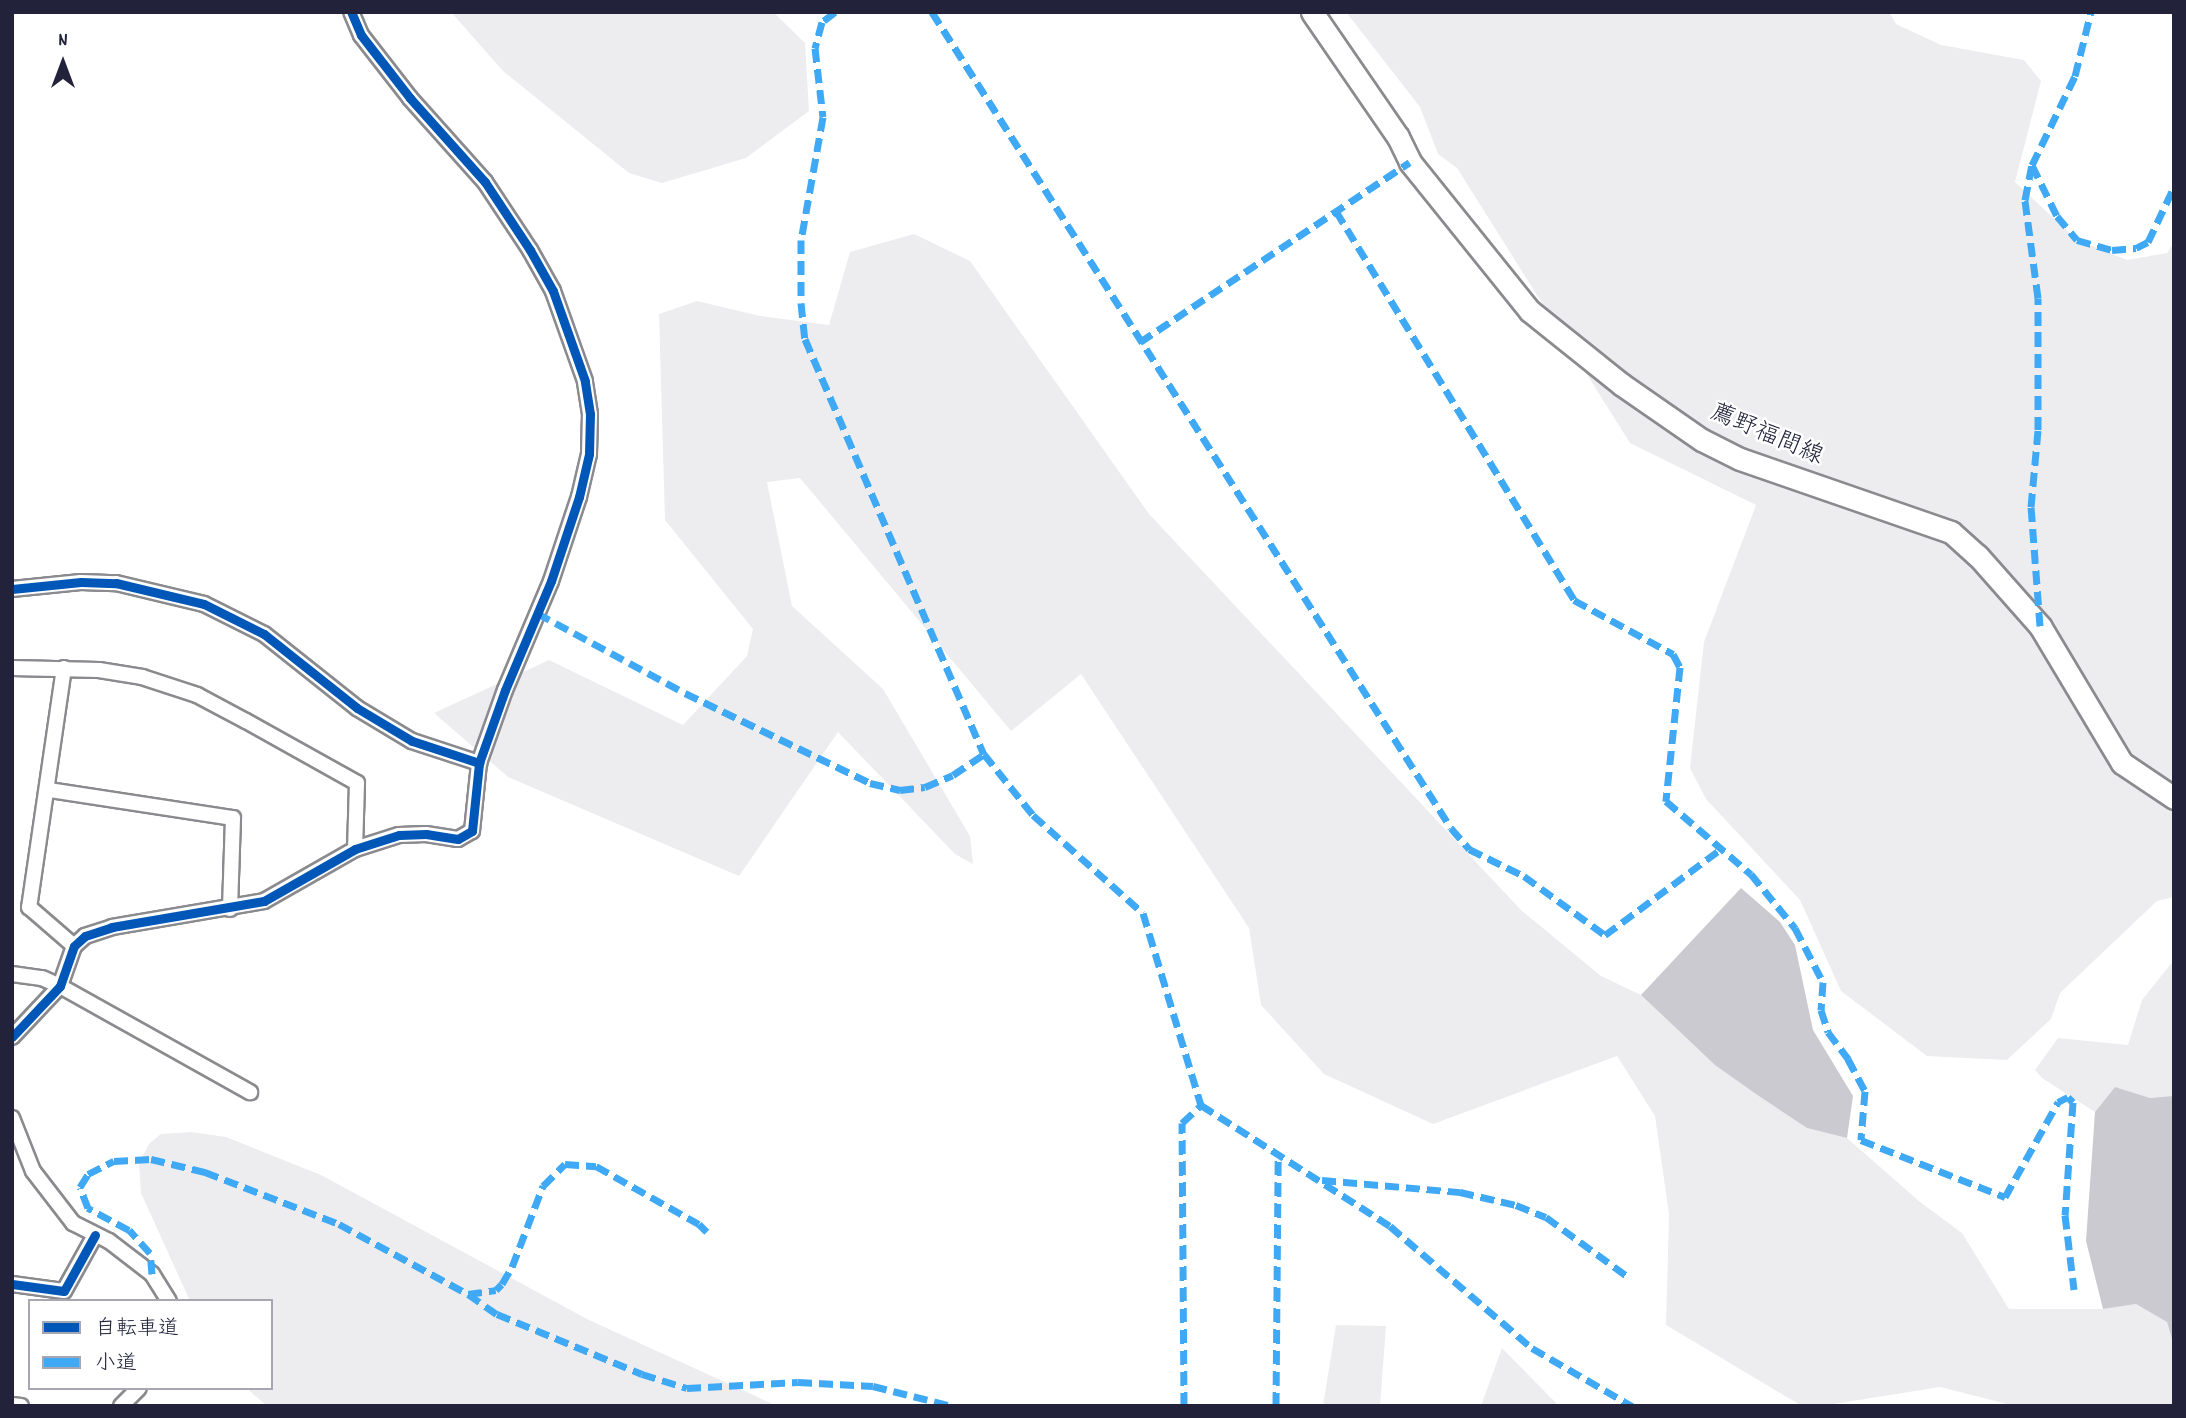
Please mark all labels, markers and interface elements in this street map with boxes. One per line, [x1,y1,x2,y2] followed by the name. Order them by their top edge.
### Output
[28,28,98,98] north arrow
[58,28,68,55] text: N
[1705,399,1827,473] street label: 薦野福間線
[28,1299,273,1390] legend
[95,1315,179,1345] text: 自転車道
[95,1350,137,1380] text: 小道

